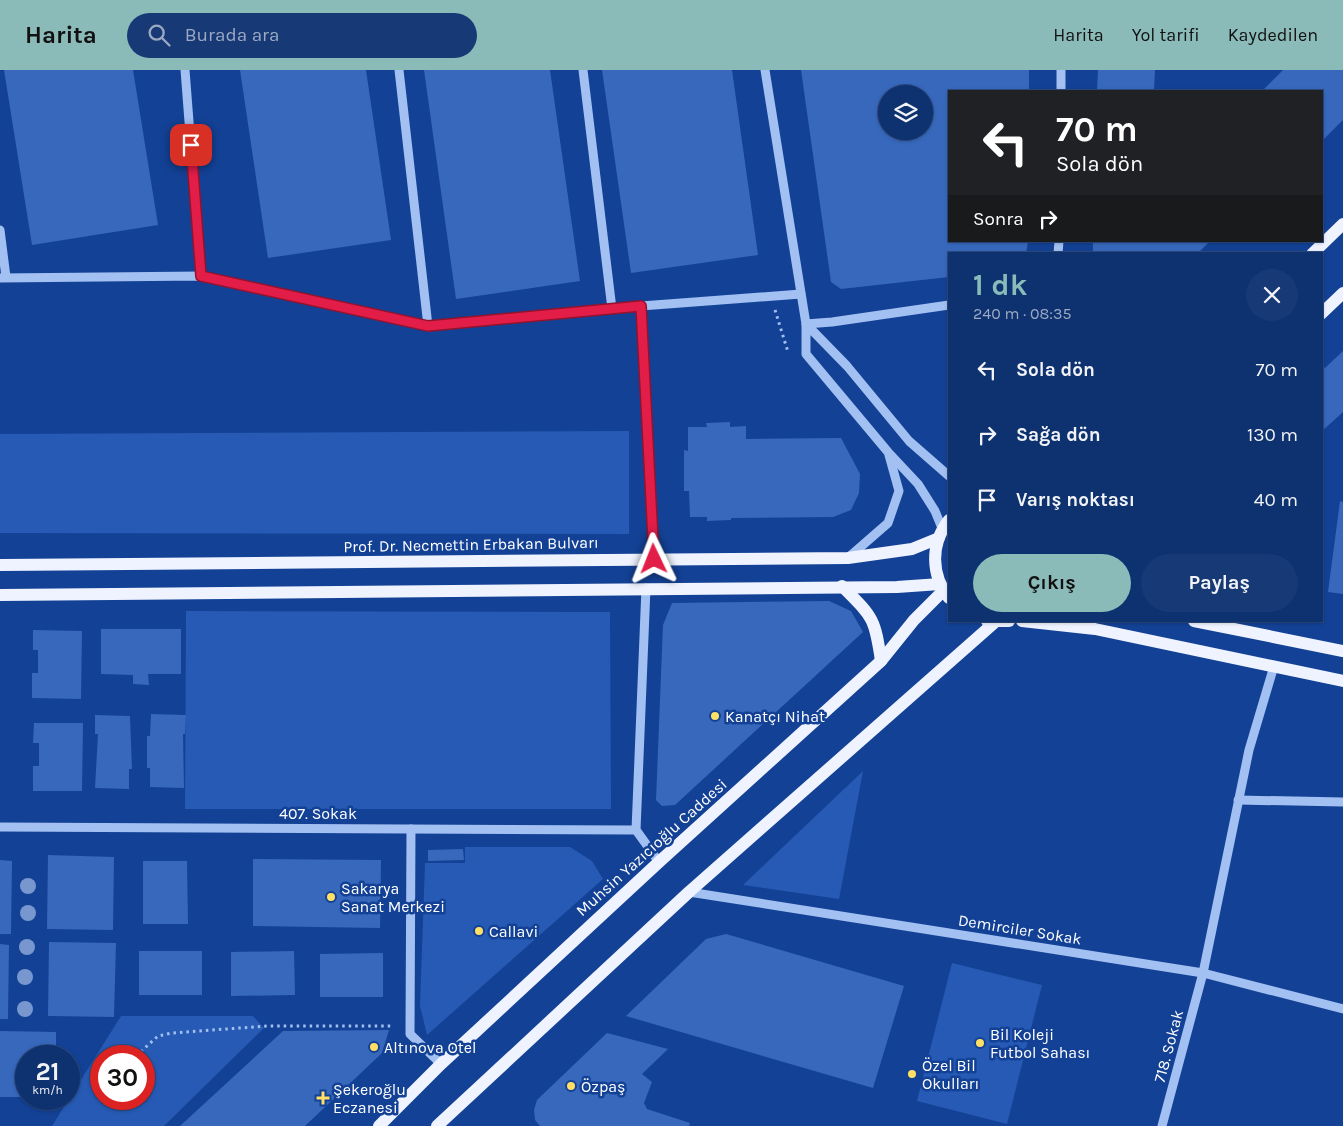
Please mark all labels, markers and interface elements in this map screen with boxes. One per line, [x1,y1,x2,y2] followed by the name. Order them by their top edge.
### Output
[127,13,477,58] search box
[25,21,97,49] text: Harita
[145,21,173,49] icon: search
[185,24,279,46] text: Burada ara
[1053,24,1104,46] text: Harita
[1132,24,1200,46] text: Yol tarifi
[1228,24,1318,46] text: Kaydedilen
[878,85,933,140] map controls
[878,85,933,140] button: layers
[1056,109,1138,150] text: 70 m
[973,110,1038,175] icon: left
[170,124,212,166] pin
[177,131,205,159] icon: arrive
[1056,151,1143,177] text: Sola dön
[1034,205,1062,233] icon: right
[973,208,1024,230] text: Sonra
[973,267,1027,303] text: 1 dk
[1246,269,1298,321] button: close
[973,304,1071,323] text: 240 m · 08:35
[973,356,1001,384] icon: left
[1016,359,1095,381] text: Sola dön
[1256,359,1298,381] text: 70 m
[973,421,1001,449] icon: right
[1016,424,1100,446] text: Sağa dön
[1247,424,1298,446] text: 130 m
[973,486,1001,514] icon: arrive
[1016,489,1135,511] text: Varış noktası
[1254,489,1298,511] text: 40 m
[627,532,679,584] position arrow
[343,533,599,556] street label: Prof. Dr. Necmettin Erbakan Bulvarı
[973,554,1131,612] button: Çıkış
[1141,554,1298,612] button: Paylaş
[725,707,825,726] place label: Kanatçı Nihat
[709,710,721,722] marker: Kanatçı Nihat
[572,775,731,920] street label: Muhsin Yazıcıoğlu Caddesi
[279,804,357,823] street label: 407. Sokak
[341,879,445,916] place label: Sakarya Sanat Merkezi
[325,891,337,903] marker: Sakarya Sanat Merkezi
[957,910,1083,949] street label: Demirciler Sokak
[489,922,538,941] place label: Callavi
[473,925,485,937] marker: Callavi
[1150,1008,1187,1085] street label: 718. Sokak
[990,1025,1090,1062] place label: Bil Koleji Futbol Sahası
[974,1037,986,1049] marker: Bil Koleji Futbol Sahası
[384,1038,477,1057] place label: Altınova Otel
[368,1041,380,1053] marker: Altınova Otel
[90,1045,155,1110] speed limit sign: 30
[922,1056,979,1093] place label: Özel Bil Okulları
[35,1057,60,1086] text: 21
[906,1068,918,1080] marker: Özel Bil Okulları
[581,1077,626,1096] place label: Özpaş
[333,1080,406,1117] place label: Şekeroğlu Eczanesi
[565,1080,577,1092] marker: Özpaş
[32,1083,63,1097] text: km/h
[317,1092,329,1104] marker: Şekeroğlu Eczanesi

